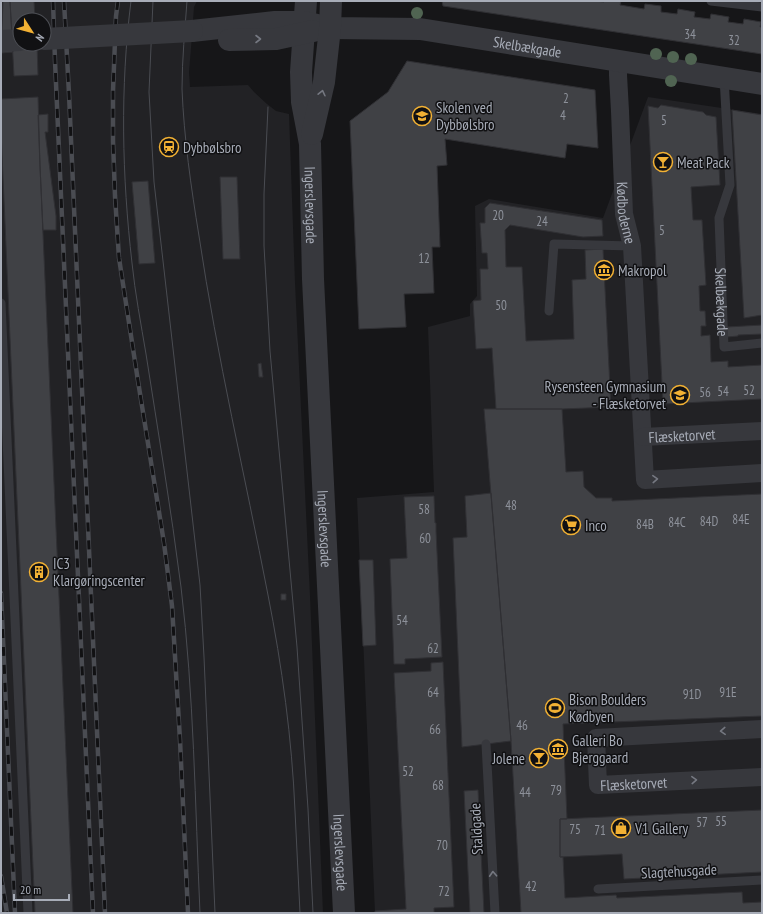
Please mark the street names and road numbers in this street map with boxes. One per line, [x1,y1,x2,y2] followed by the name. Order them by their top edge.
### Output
[492,31,563,61] street label: Skelbækgade
[301,166,322,244] street label: Ingerslevsgade
[613,181,641,246] street label: Kødboderne
[711,267,733,337] street label: Skelbækgade
[648,424,716,446] street label: Flæsketorvet
[314,490,337,568] street label: Ingerslevsgade
[600,772,668,794] street label: Flæsketorvet
[465,803,487,855] street label: Staldgade
[330,813,352,892] street label: Ingerslevsgade
[641,860,717,882] street label: Slagtehusgade

